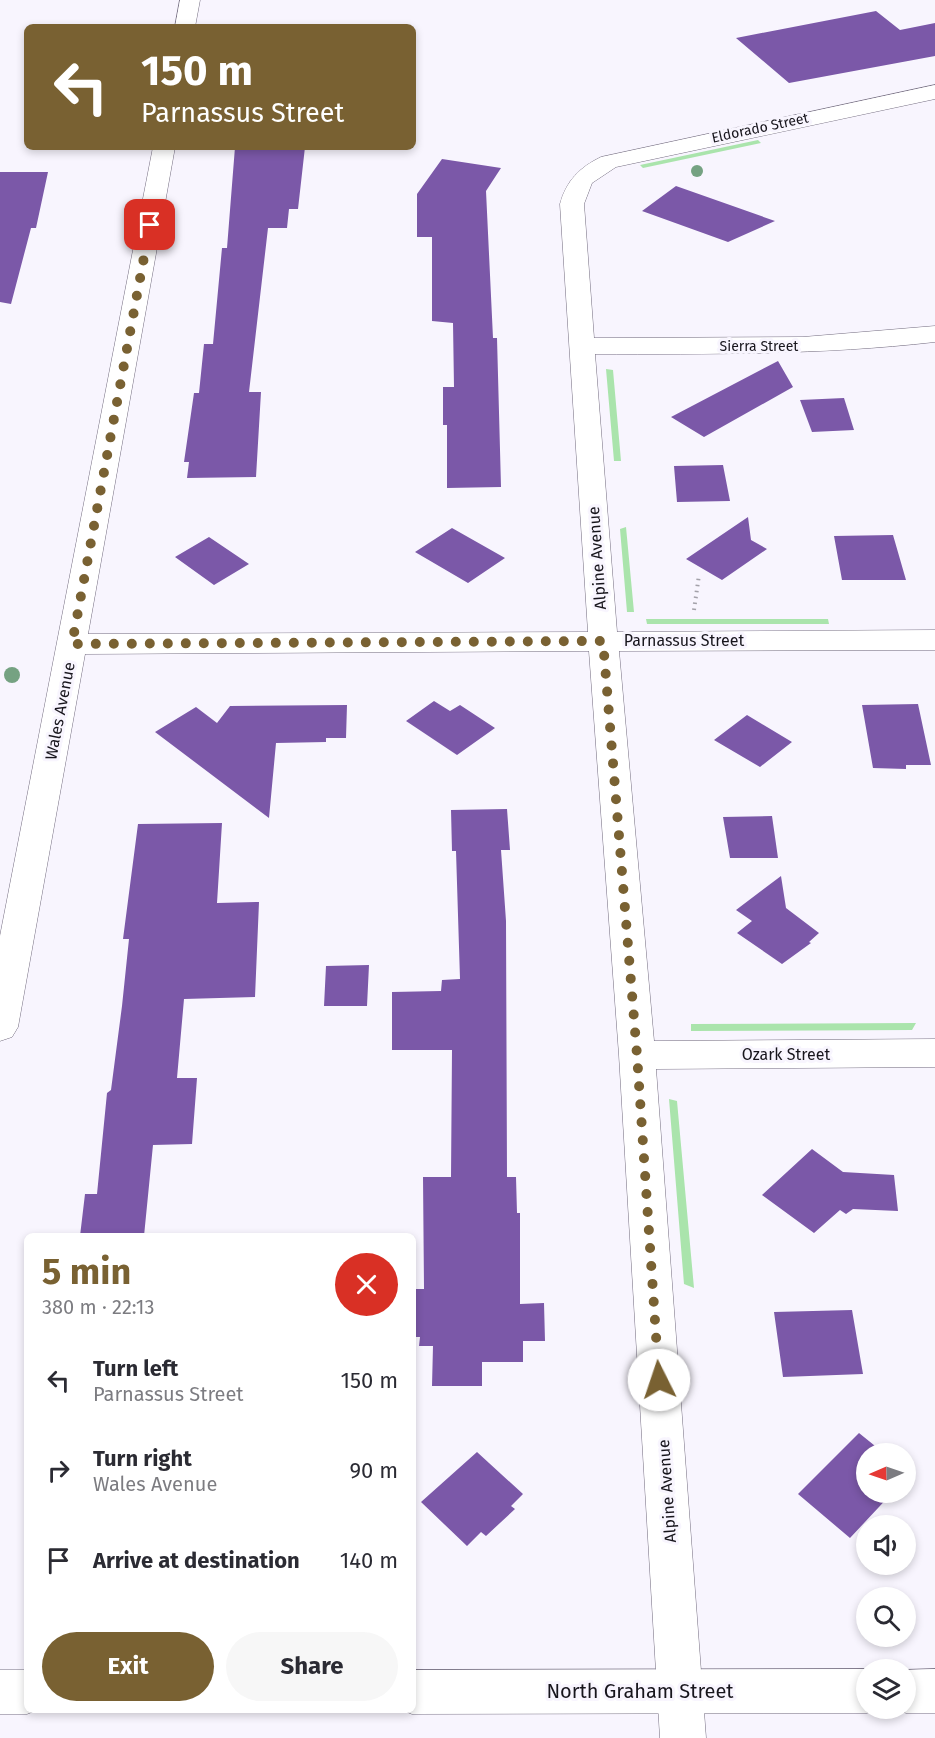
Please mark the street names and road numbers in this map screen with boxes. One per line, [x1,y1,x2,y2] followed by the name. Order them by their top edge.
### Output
[710,109,811,147] street label: Eldorado Street
[720,338,799,355] street label: Sierra Street
[584,506,610,610] street label: Alpine Avenue
[624,631,744,650] street label: Parnassus Street
[41,660,79,762] street label: Wales Avenue
[742,1045,830,1064] street label: Ozark Street
[654,1439,680,1543] street label: Alpine Avenue
[546,1679,734,1703] street label: North Graham Street

